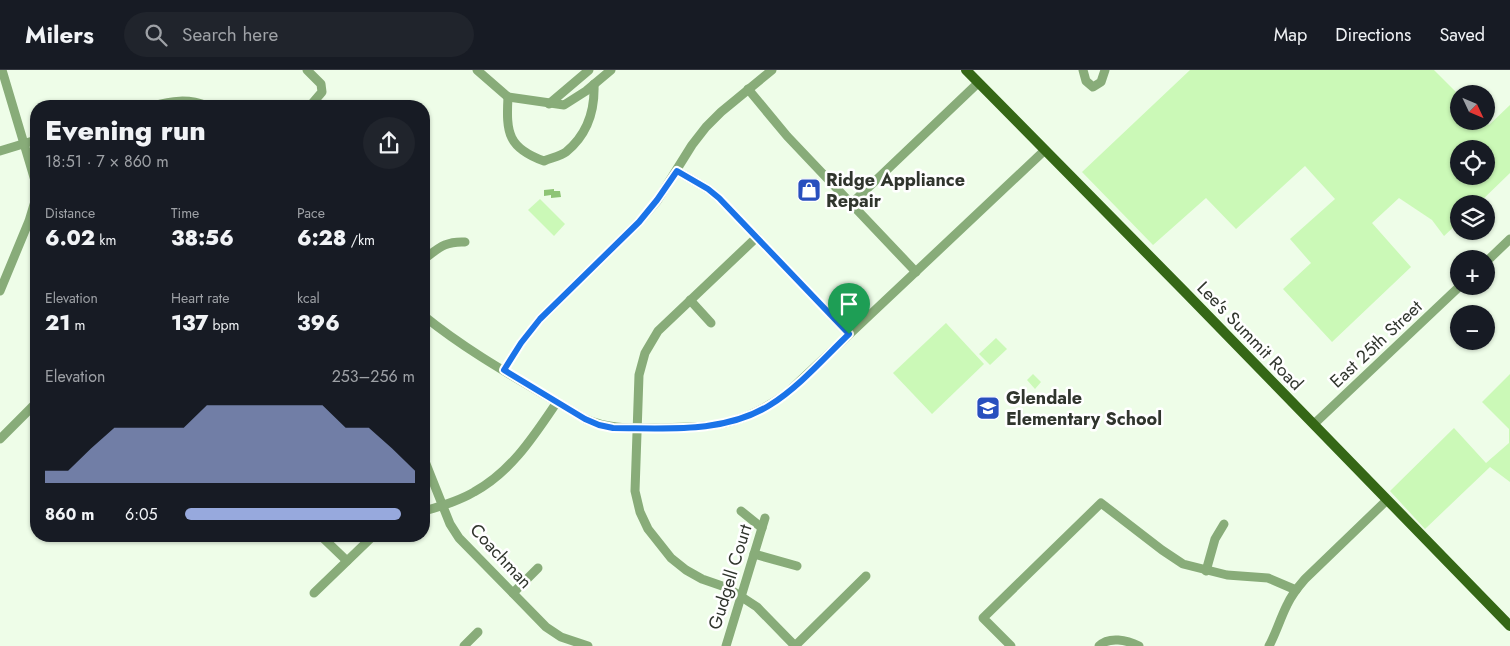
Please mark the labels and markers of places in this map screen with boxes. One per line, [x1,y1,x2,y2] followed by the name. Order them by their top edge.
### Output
[826,167,965,214] place label: Ridge Appliance Repair
[796,177,822,203] shop icon: Ridge Appliance Repair
[828,283,870,334] pin
[1006,385,1162,432] place label: Glendale Elementary School
[975,395,1001,421] school or university icon: Glendale Elementary School

